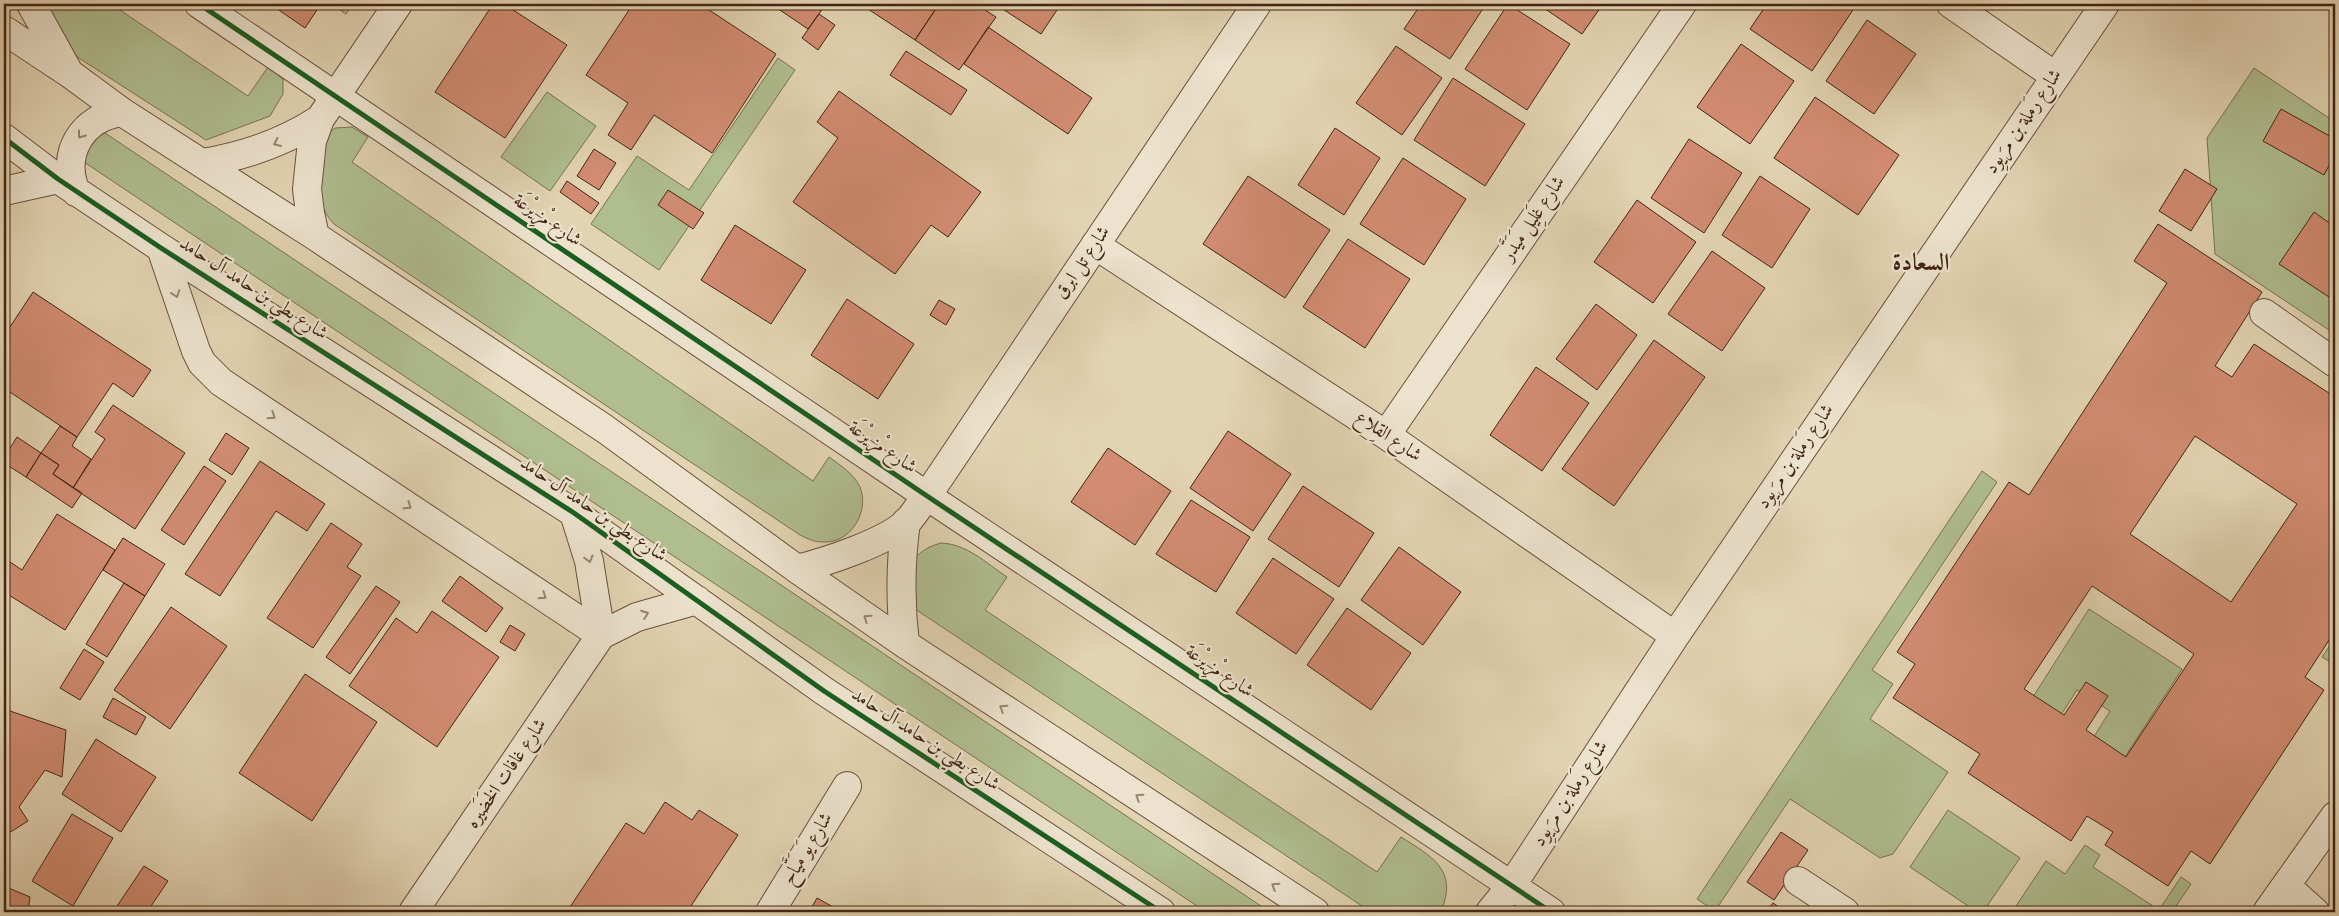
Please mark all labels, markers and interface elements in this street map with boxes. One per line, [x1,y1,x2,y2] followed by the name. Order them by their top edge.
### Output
[1977,63,2070,180] street label: شارع رَملة بن مرَيوِد
[78,129,87,139] one-way arrow
[274,136,283,146] one-way arrow
[1490,168,1573,269] street label: شارع غَلِيل مَيَدَّر
[507,186,589,255] street label: شارع مْزِيرْعَة
[1049,221,1117,305] street label: شارع تل ابرق
[172,231,333,350] street label: شارع بطي بن حامد آل حامد
[1893,247,1949,281] district label: السعادة
[170,289,180,298] one-way arrow
[1749,398,1842,515] street label: شارع رَملة بن مرَيوِد
[1349,405,1427,470] street label: شارع القِلاع
[267,410,276,419] one-way arrow
[842,413,924,482] street label: شارع مْزِيرْعَة
[512,451,672,572] street label: شارع بطي بن حامد آل حامد
[402,500,411,509] one-way arrow
[583,555,593,563] one-way arrow
[537,590,546,600] one-way arrow
[640,610,648,620] one-way arrow
[863,615,873,624] one-way arrow
[1179,637,1261,706] street label: شارع مْزِيرْعَة
[844,682,1005,801] street label: شارع بطي بن حامد آل حامد
[999,705,1008,714] one-way arrow
[458,712,554,834] street label: شارع غافات الخَضَيره
[1525,735,1616,853] street label: شارع رَملة بن مرَيوِد
[1135,793,1144,803] one-way arrow
[772,805,842,891] street label: شارع يَو مَيَّاح
[1271,882,1280,892] one-way arrow

